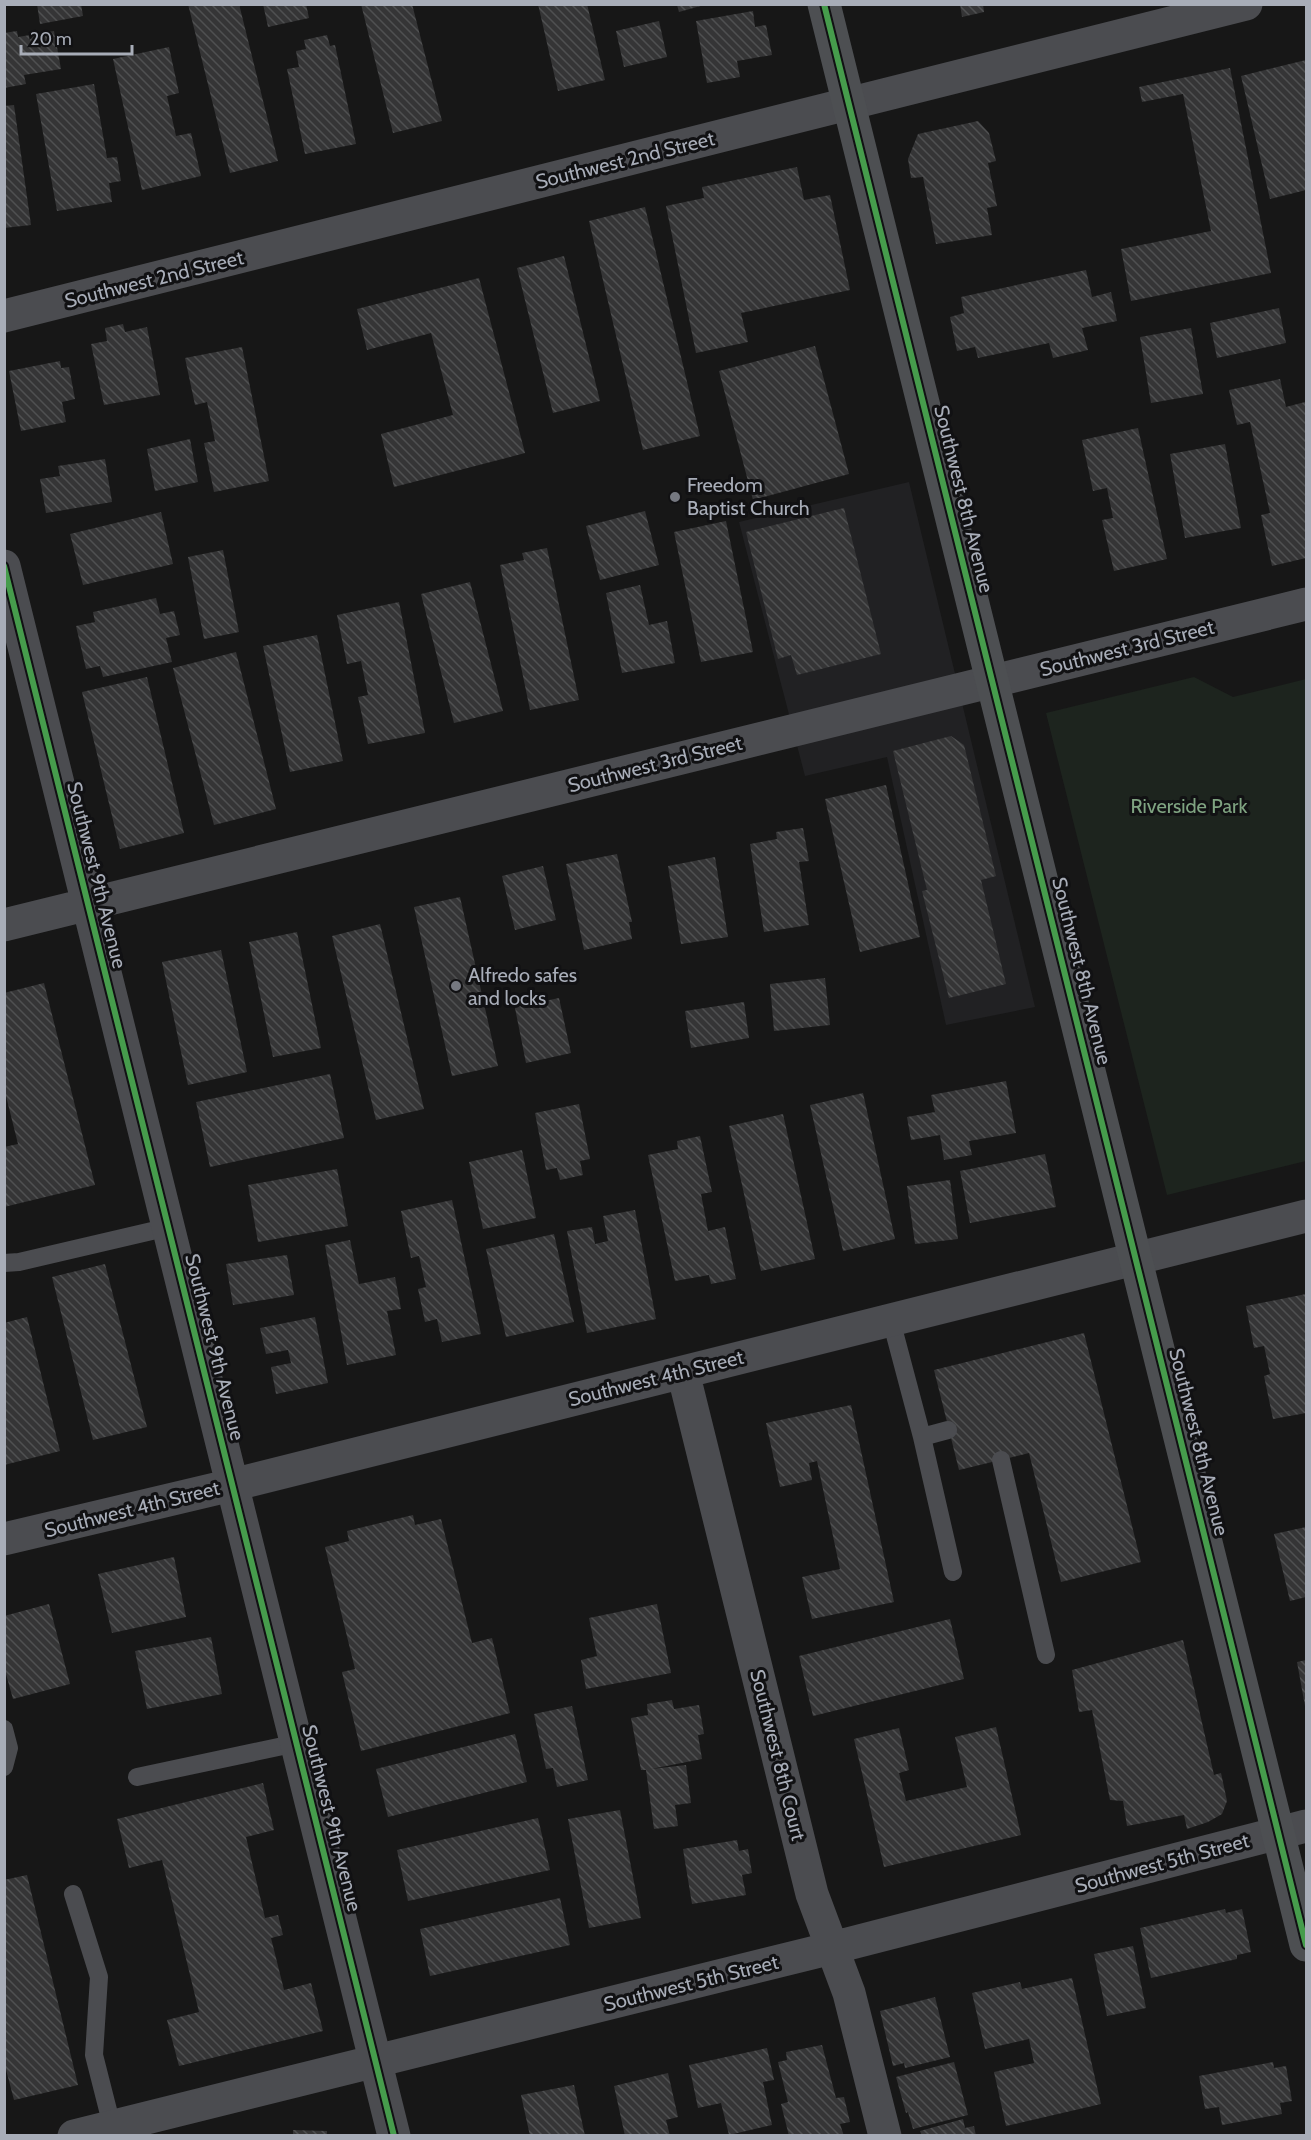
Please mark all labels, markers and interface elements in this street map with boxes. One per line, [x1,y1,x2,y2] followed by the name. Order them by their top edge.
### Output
[21,18,132,56] scale bar
[30,28,72,50] text: 20 m
[533,126,717,194] street label: Southwest 2nd Street
[62,245,246,313] street label: Southwest 2nd Street
[929,403,999,595] street label: Southwest 8th Avenue
[687,473,810,520] place label: Freedom Baptist Church
[668,490,682,504] marker: Freedom Baptist Church
[1037,615,1217,681] street label: Southwest 3rd Street
[565,731,745,797] street label: Southwest 3rd Street
[62,779,132,971] street label: Southwest 9th Avenue
[1131,794,1247,818] park label: Riverside Park
[1047,875,1117,1067] street label: Southwest 8th Avenue
[468,963,577,1010] place label: Alfredo safes and locks
[449,979,463,993] marker: Alfredo safes and locks
[180,1251,250,1443] street label: Southwest 9th Avenue
[566,1345,746,1411] street label: Southwest 4th Street
[1164,1346,1234,1538] street label: Southwest 8th Avenue
[42,1476,222,1542] street label: Southwest 4th Street
[745,1667,811,1843] street label: Southwest 8th Court
[297,1722,367,1914] street label: Southwest 9th Avenue
[1072,1828,1252,1898] street label: Southwest 5th Street
[601,1950,781,2016] street label: Southwest 5th Street

